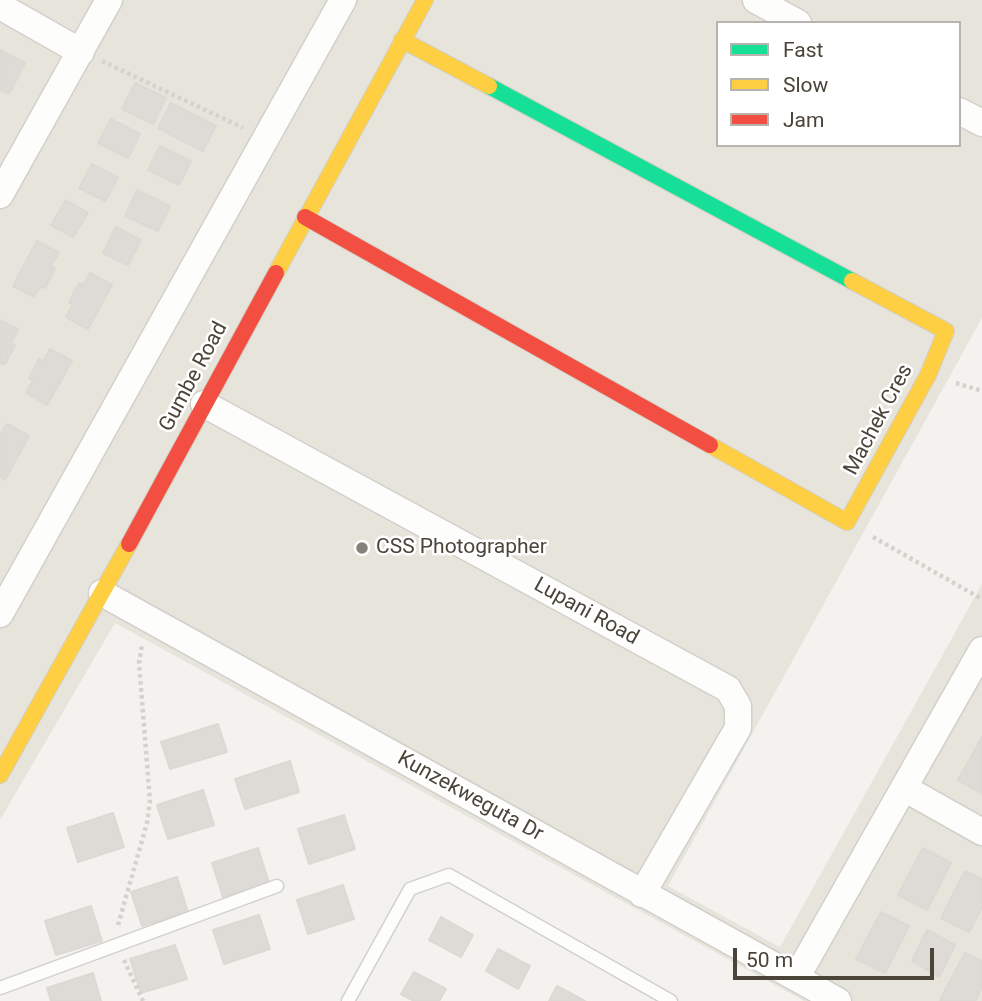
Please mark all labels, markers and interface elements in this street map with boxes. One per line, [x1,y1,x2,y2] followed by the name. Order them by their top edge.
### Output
[716,21,961,147] legend
[783,38,823,62] text: Fast
[783,73,828,97] text: Slow
[783,108,824,132] text: Jam
[155,318,233,436] street label: Gumbe Road
[839,360,919,480] street label: Machek Cres
[376,535,547,561] place label: CSS Photographer
[354,540,370,556] marker: CSS Photographer
[529,573,643,651] street label: Lupani Road
[393,747,547,847] street label: Kunzekweguta Dr
[737,934,938,978] scale bar
[746,948,793,972] text: 50 m

